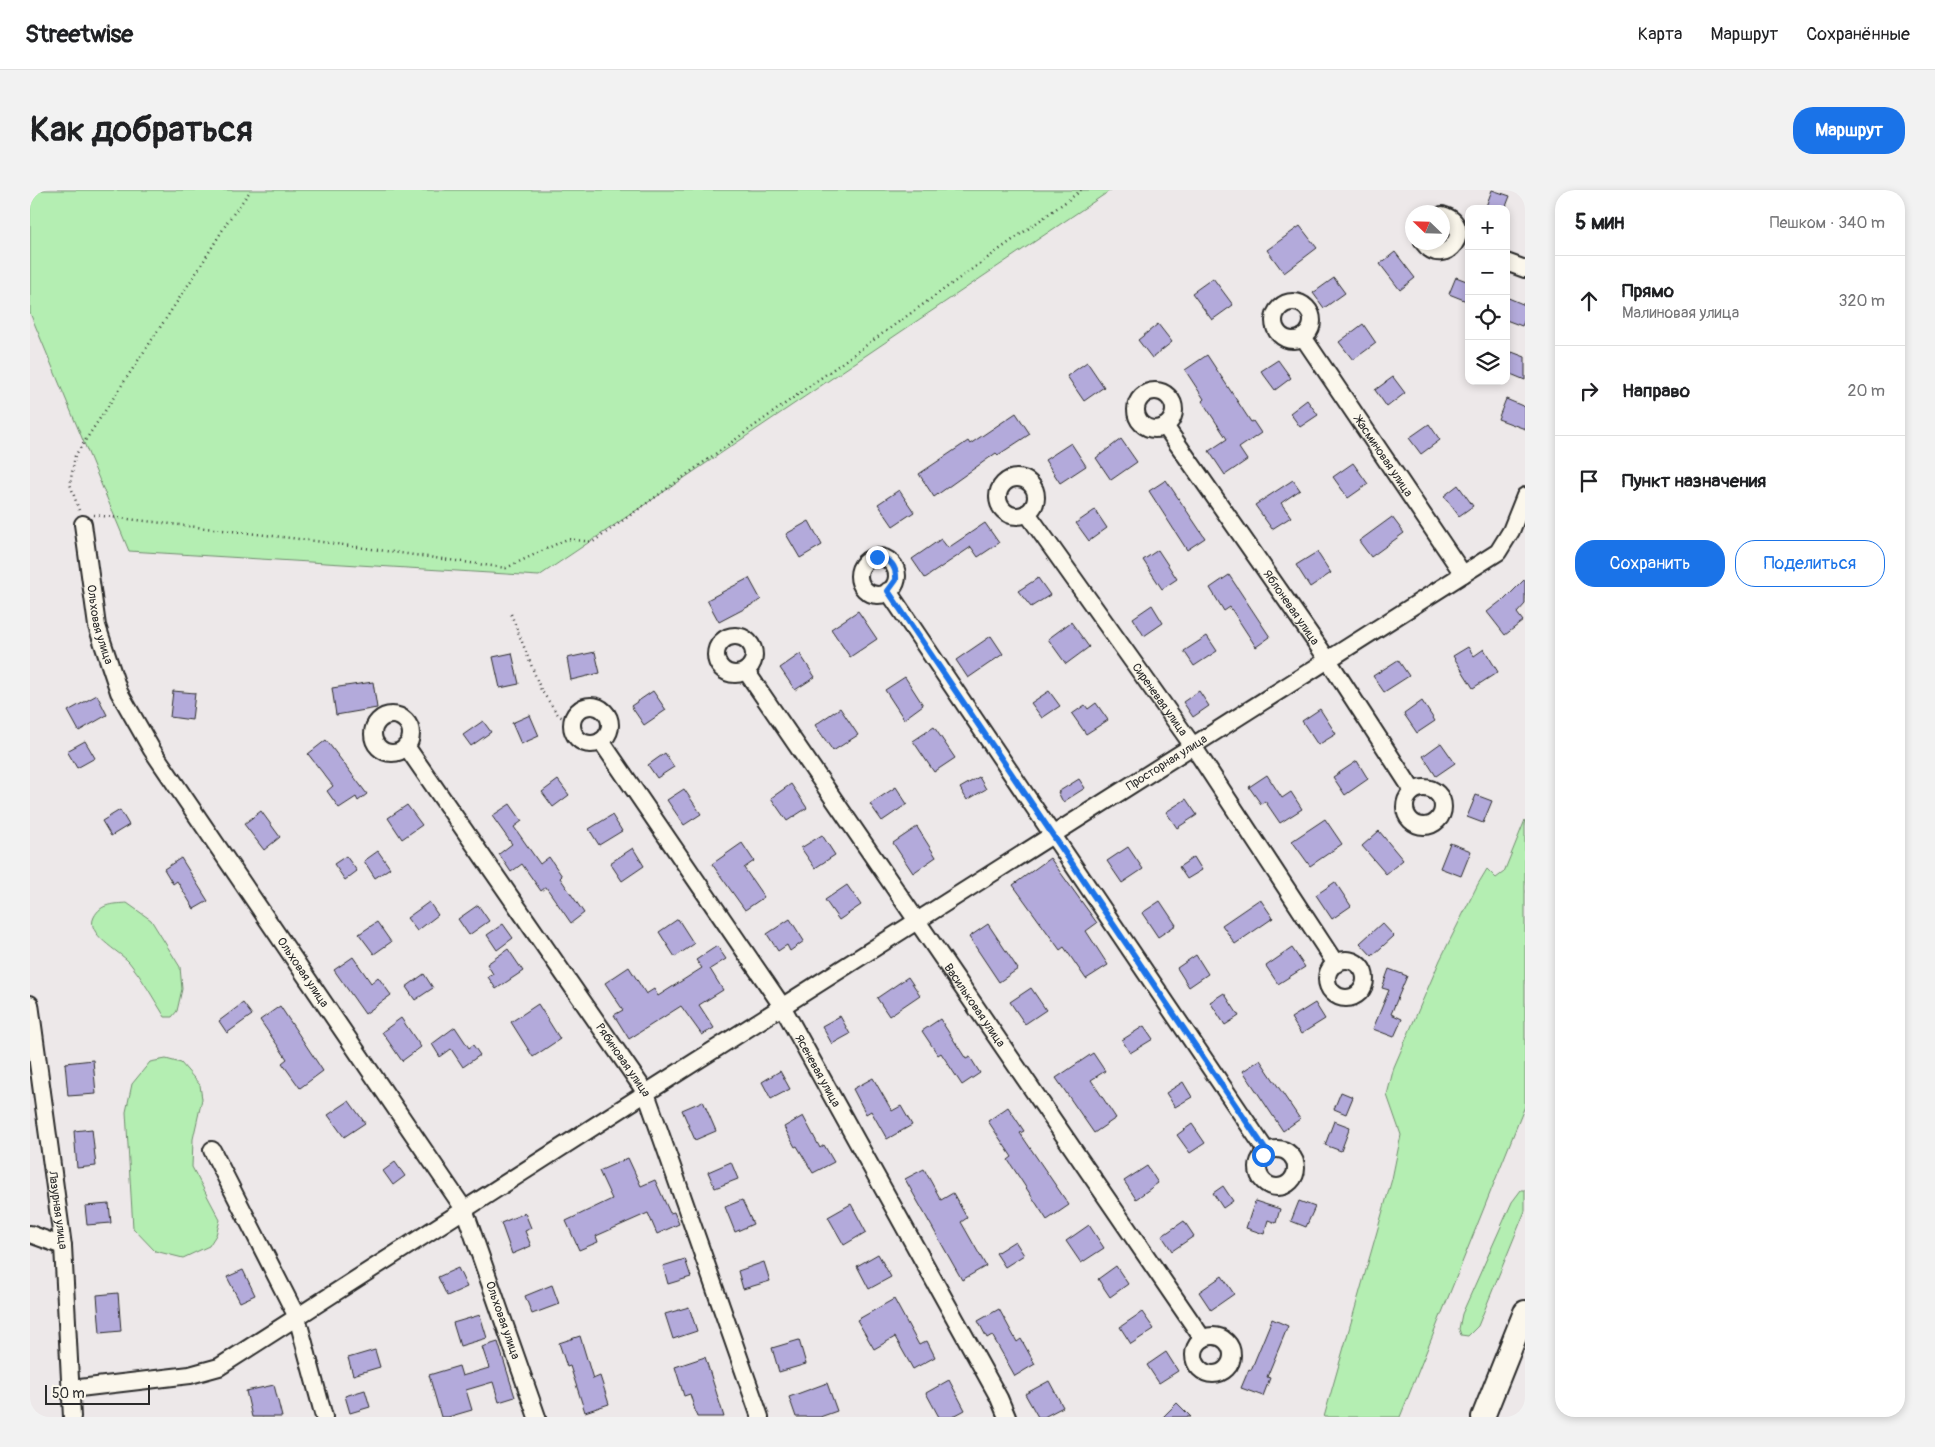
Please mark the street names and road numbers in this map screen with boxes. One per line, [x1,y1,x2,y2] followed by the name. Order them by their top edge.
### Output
[1349,412,1416,500] street label: Жасминовая улица
[1260,567,1322,648] street label: Яблоневая улица
[83,584,116,667] street label: Ольховая улица
[1128,660,1191,739] street label: Сиреневая улица
[1124,731,1211,794] street label: Просторная улица
[274,935,332,1011] street label: Ольховая улица
[940,961,1008,1051] street label: Васильковая улица
[592,1021,654,1099] street label: Рябиновая улица
[791,1032,844,1110] street label: Ясеневая улица
[45,1169,70,1250] street label: Лазурная улица
[482,1279,523,1362] street label: Ольховая улица

